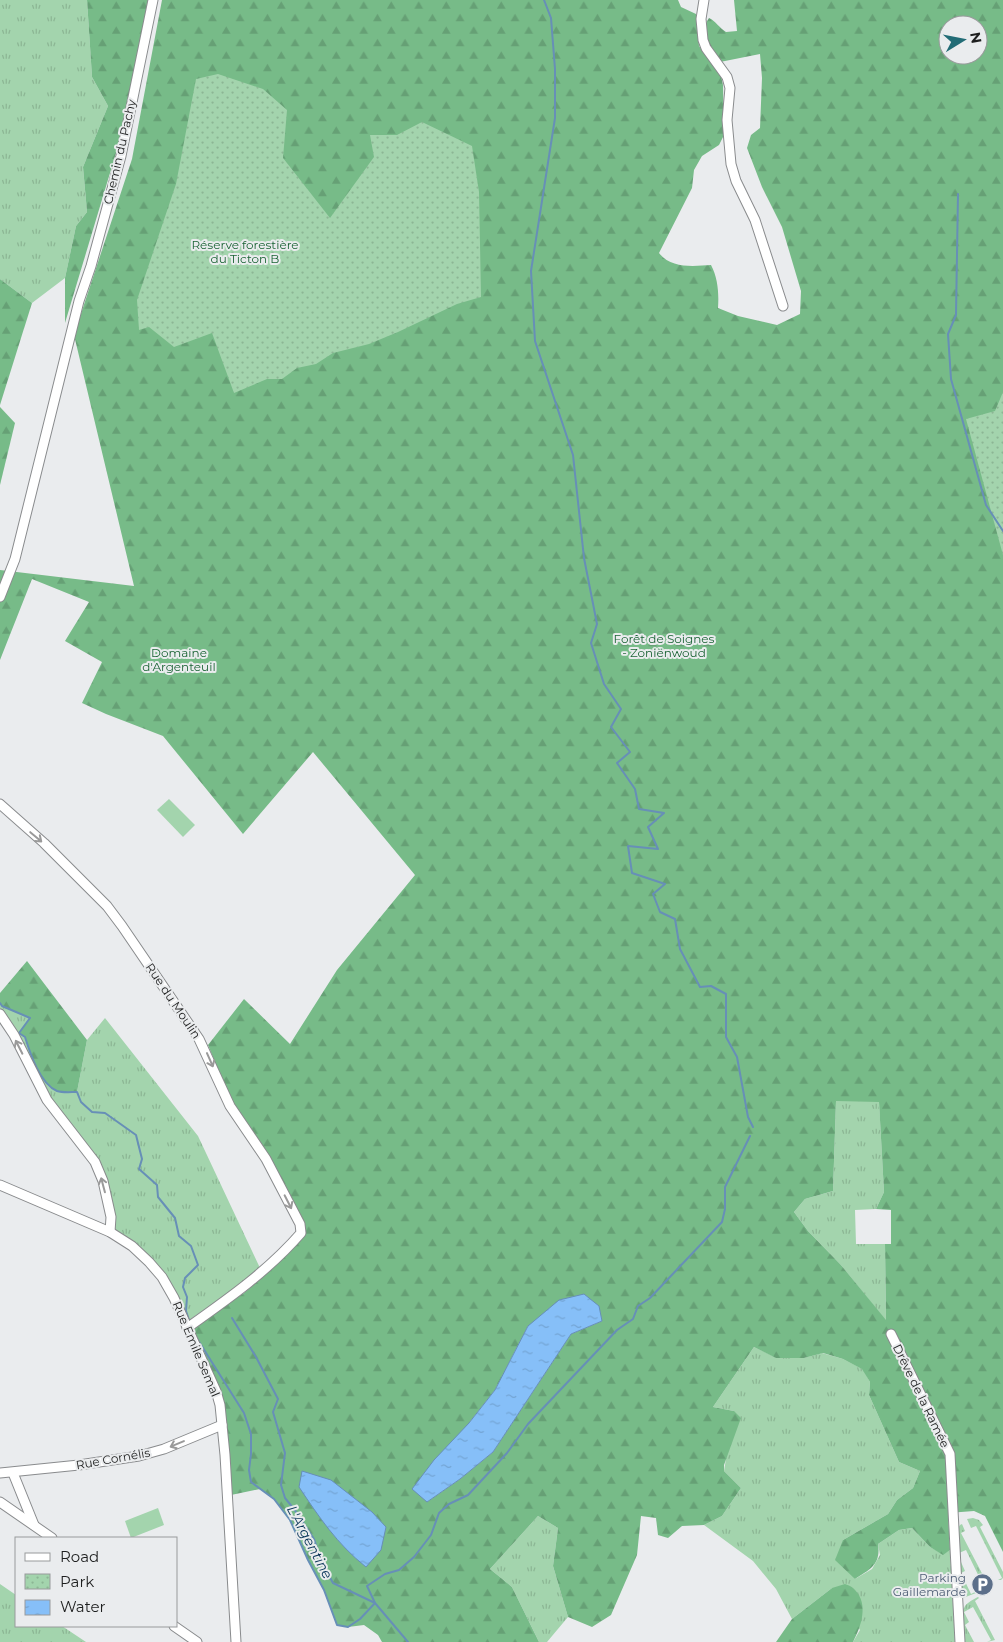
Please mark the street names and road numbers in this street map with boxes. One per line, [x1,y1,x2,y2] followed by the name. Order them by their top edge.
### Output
[100,98,139,206] street label: Chemin du Pachy
[143,960,204,1041] street label: Rue du Moulin
[170,1299,223,1399] street label: Rue Emile Semal
[890,1342,953,1450] street label: Drêve de la Ramée
[75,1445,151,1472] street label: Rue Cornélis

